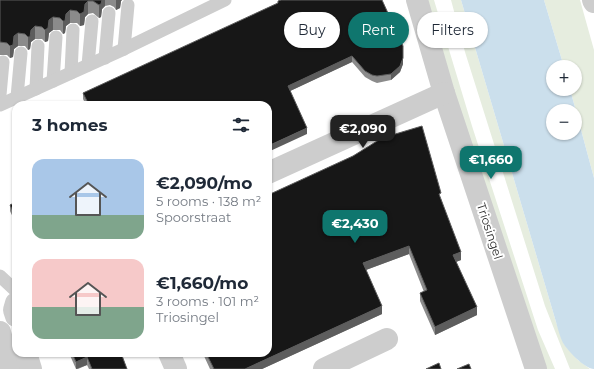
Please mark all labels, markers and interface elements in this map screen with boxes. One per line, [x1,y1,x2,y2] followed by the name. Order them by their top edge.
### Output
[284,12,340,48] chip: Buy
[348,12,409,48] chip: Rent
[417,12,488,48] chip: Filters
[546,60,582,140] map controls
[546,60,582,96] button: +
[546,104,582,140] button: −
[230,114,252,136] icon: filters
[32,115,107,135] text: 3 homes
[330,115,396,149] pin: €2,090
[339,120,387,136] text: €2,090
[458,146,524,180] pin: €1,660
[469,151,513,167] text: €1,660
[156,173,252,193] text: €2,090/mo
[64,175,112,223] icon: home
[156,193,261,209] text: 5 rooms · 138 m²
[474,201,506,261] street label: Triosingel
[156,209,231,225] text: Spoorstraat
[322,210,388,244] pin: €2,430
[331,215,379,231] text: €2,430
[156,273,248,293] text: €1,660/mo
[64,275,112,323] icon: home
[156,293,259,309] text: 3 rooms · 101 m²
[156,309,219,325] text: Triosingel

